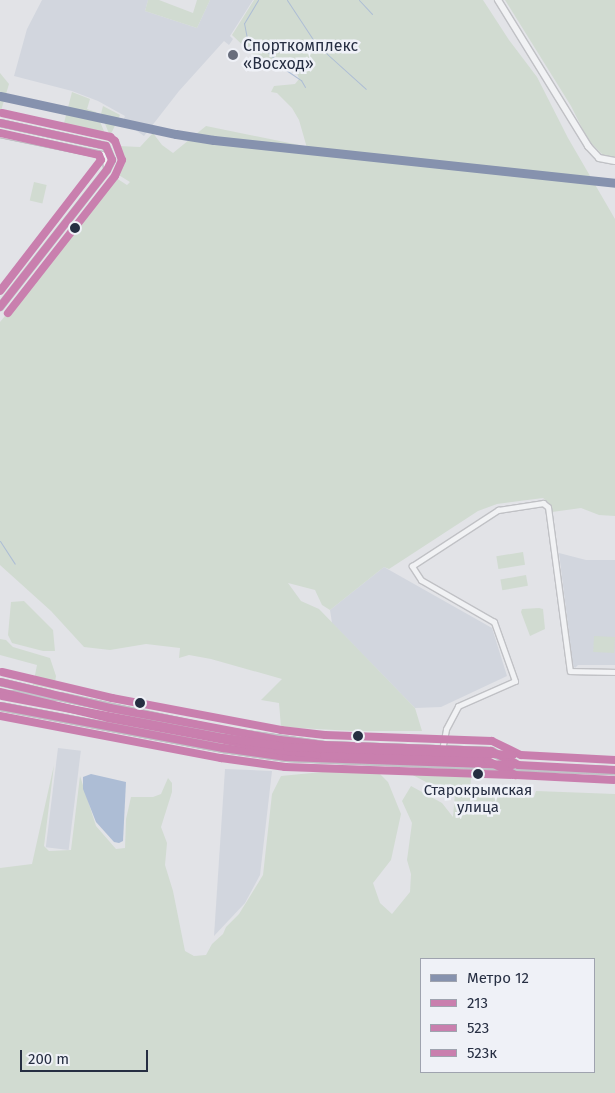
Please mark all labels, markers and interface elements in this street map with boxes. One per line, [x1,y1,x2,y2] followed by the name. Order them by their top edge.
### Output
[243,36,358,74] place label: Спорткомплекс «Восход»
[227,49,239,61] marker: Спорткомплекс «Восход»
[70,223,80,233] unlabelled marker
[135,698,145,708] unlabelled marker
[353,731,363,741] unlabelled marker
[473,769,483,779] marker: Старокрымская улица
[424,781,532,816] place label: Старокрымская улица
[420,958,595,1073] legend
[467,969,529,987] text: Метро 12
[467,994,488,1012] text: 213
[467,1019,489,1037] text: 523
[22,1040,150,1072] scale bar
[467,1044,497,1062] text: 523к
[28,1050,69,1068] text: 200 m

